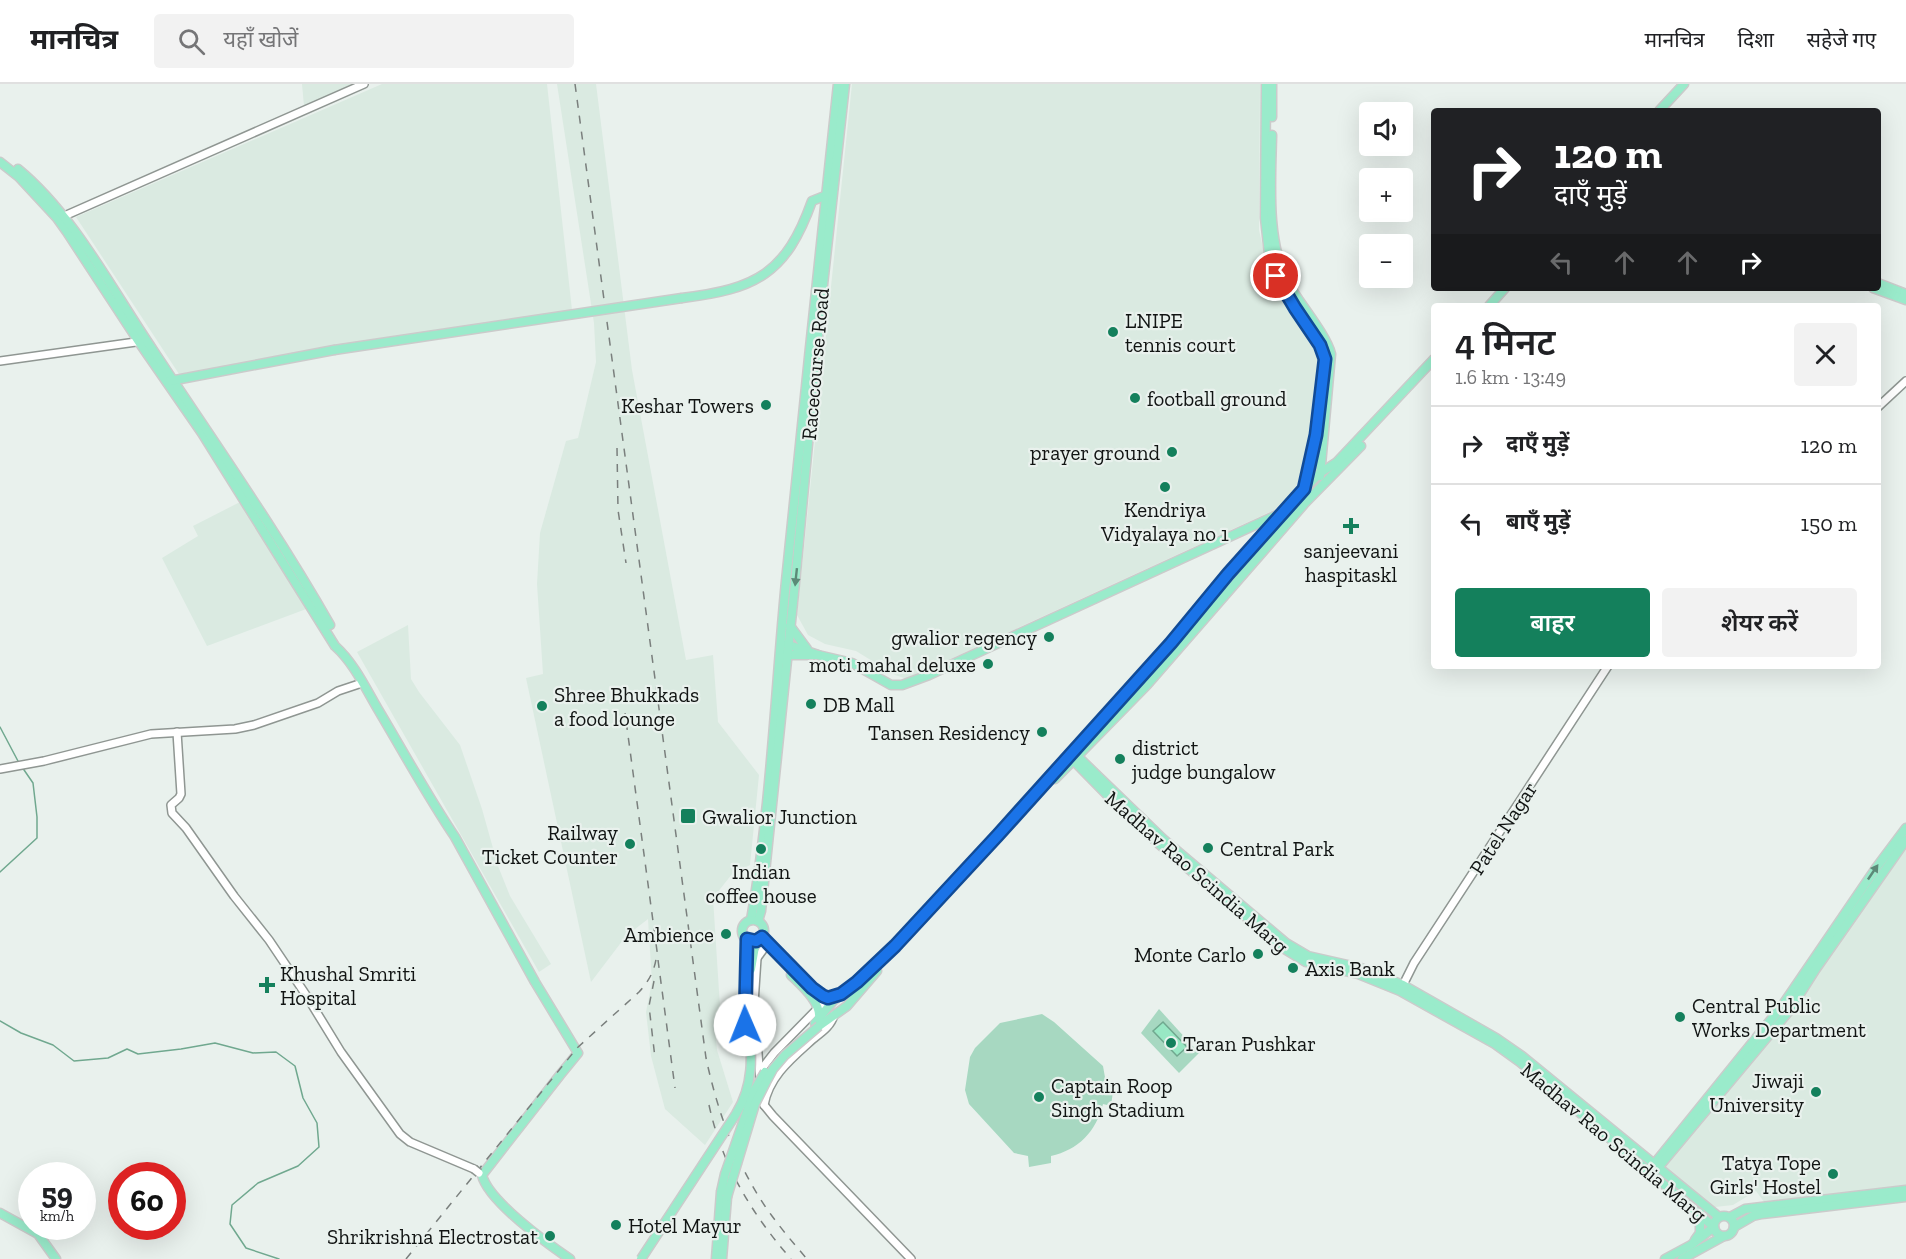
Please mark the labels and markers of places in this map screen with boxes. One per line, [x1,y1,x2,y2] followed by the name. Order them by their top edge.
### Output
[1250,250,1301,301] pin
[1125,308,1236,357] place label: LNIPE tennis court
[1106,325,1120,339] marker: LNIPE tennis court
[1147,386,1287,411] place label: football ground
[1128,391,1142,405] marker: football ground
[621,393,754,418] place label: Keshar Towers
[759,398,773,412] marker: Keshar Towers
[1030,440,1160,465] place label: prayer ground
[1165,445,1179,459] marker: prayer ground
[1158,480,1172,494] marker: Kendriya Vidyalaya no 1
[1100,497,1229,546] place label: Kendriya Vidyalaya no 1
[1342,517,1360,535] marker: sanjeevani haspitaskl
[1304,538,1399,587] place label: sanjeevani haspitaskl
[891,625,1037,650] place label: gwalior regency
[1042,630,1056,644] marker: gwalior regency
[809,652,976,677] place label: moti mahal deluxe
[981,657,995,671] marker: moti mahal deluxe
[554,682,699,731] place label: Shree Bhukkads a food lounge
[823,692,895,717] place label: DB Mall
[804,697,818,711] marker: DB Mall
[535,699,549,713] marker: Shree Bhukkads a food lounge
[868,720,1030,745] place label: Tansen Residency
[1035,725,1049,739] marker: Tansen Residency
[1131,735,1276,785] place label: district judge bungalow
[1113,752,1127,766] marker: district judge bungalow
[702,804,857,829] place label: Gwalior Junction
[679,807,697,825] marker: Gwalior Junction
[482,820,618,869] place label: Railway Ticket Counter
[1220,836,1334,861] place label: Central Park
[623,837,637,851] marker: Railway Ticket Counter
[1201,841,1215,855] marker: Central Park
[754,842,768,856] marker: Indian coffee house
[705,859,817,908] place label: Indian coffee house
[624,922,714,947] place label: Ambience
[719,927,733,941] marker: Ambience
[1134,942,1246,967] place label: Monte Carlo
[1251,947,1265,961] marker: Monte Carlo
[1305,956,1395,981] place label: Axis Bank
[280,961,416,1010] place label: Khushal Smriti Hospital
[1286,961,1300,975] marker: Axis Bank
[258,976,276,994] marker: Khushal Smriti Hospital
[1692,993,1866,1042] place label: Central Public Works Department
[1673,1010,1687,1024] marker: Central Public Works Department
[1183,1031,1316,1056] place label: Taran Pushkar
[1164,1036,1178,1050] marker: Taran Pushkar
[1709,1068,1804,1117] place label: Jiwaji University
[1051,1073,1184,1122] place label: Captain Roop Singh Stadium
[1809,1085,1823,1099] marker: Jiwaji University
[1032,1090,1046,1104] marker: Captain Roop Singh Stadium
[1710,1150,1821,1199] place label: Tatya Tope Girls' Hostel
[1826,1167,1840,1181] marker: Tatya Tope Girls' Hostel
[628,1213,742,1238] place label: Hotel Mayur
[609,1218,623,1232] marker: Hotel Mayur
[327,1224,538,1249] place label: Shrikrishna Electrostat
[543,1229,557,1243] marker: Shrikrishna Electrostat

